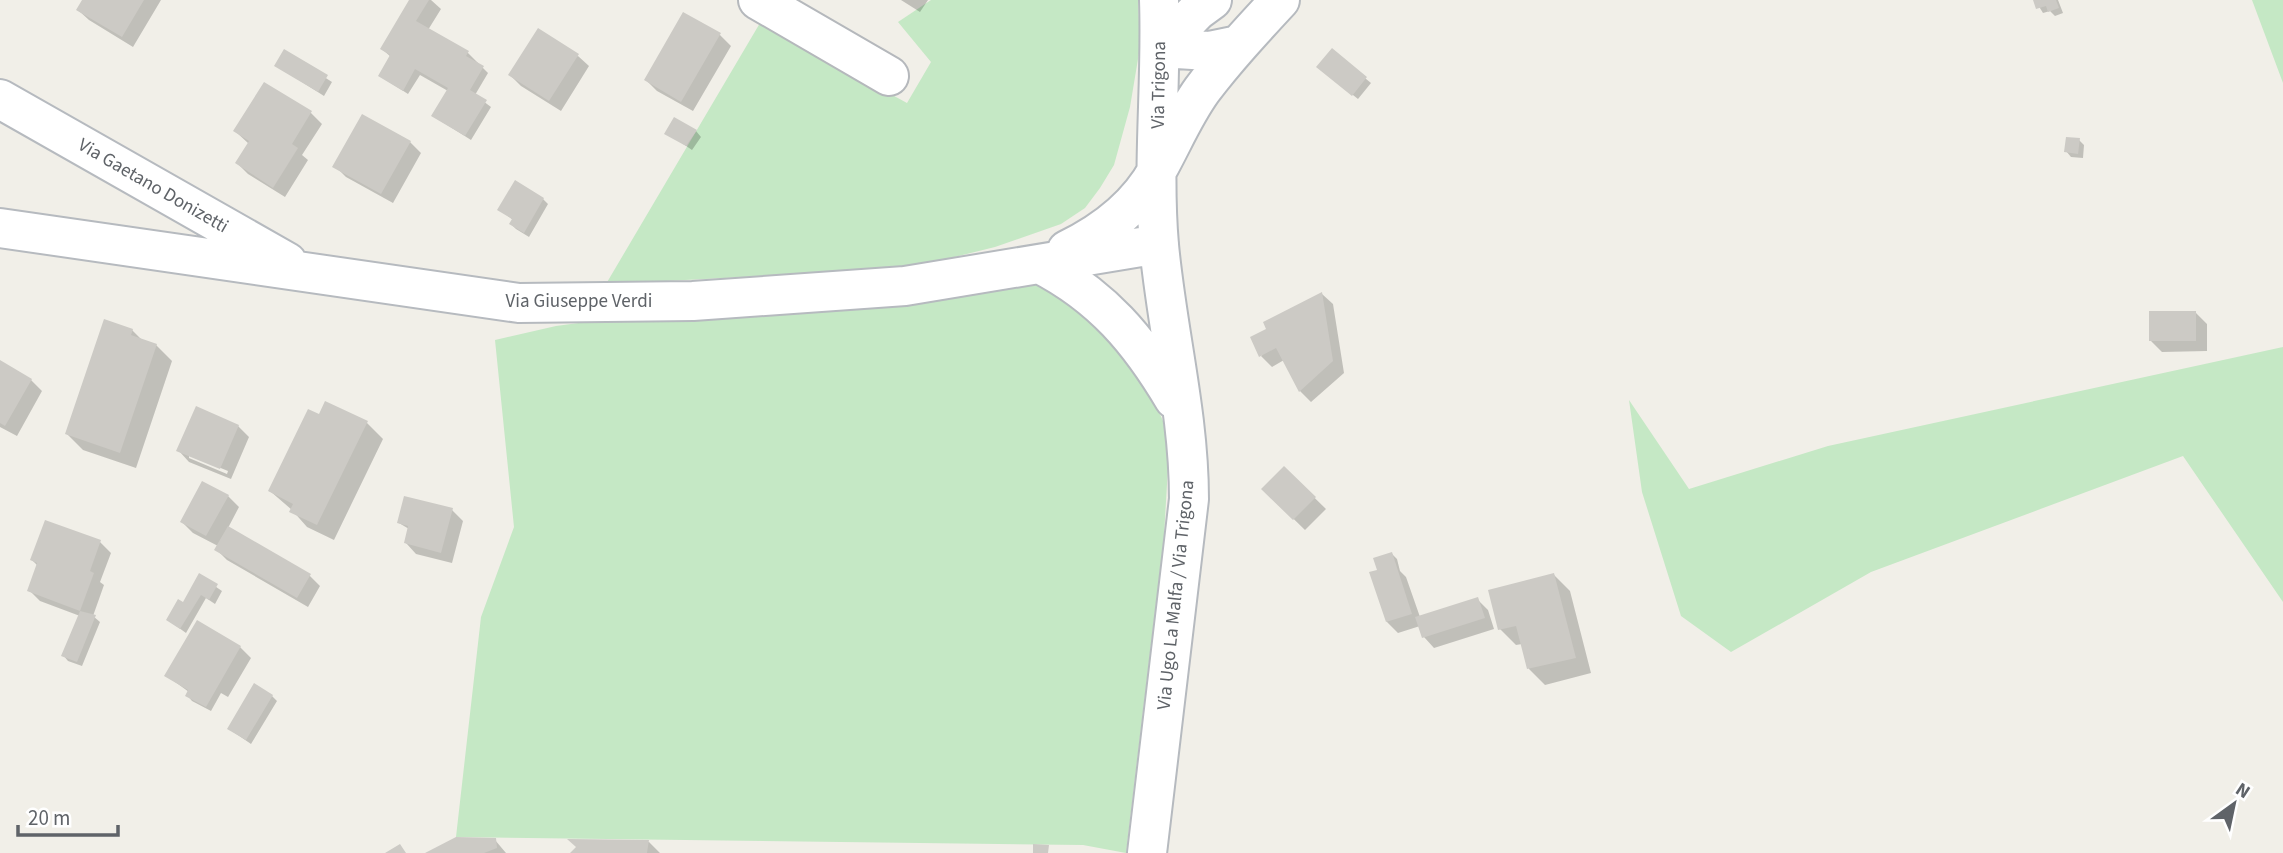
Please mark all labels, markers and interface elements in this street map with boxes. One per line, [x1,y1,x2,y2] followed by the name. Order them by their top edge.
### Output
[1145,41,1173,129] street label: Via Trigona
[73,132,233,240] street label: Via Gaetano Donizetti
[506,288,652,315] street label: Via Giuseppe Verdi
[1150,479,1202,711] street label: Via Ugo La Malfa / Via Trigona
[2199,769,2269,839] north arrow
[2230,776,2255,806] text: N
[18,794,117,838] scale bar
[28,803,70,833] text: 20 m

